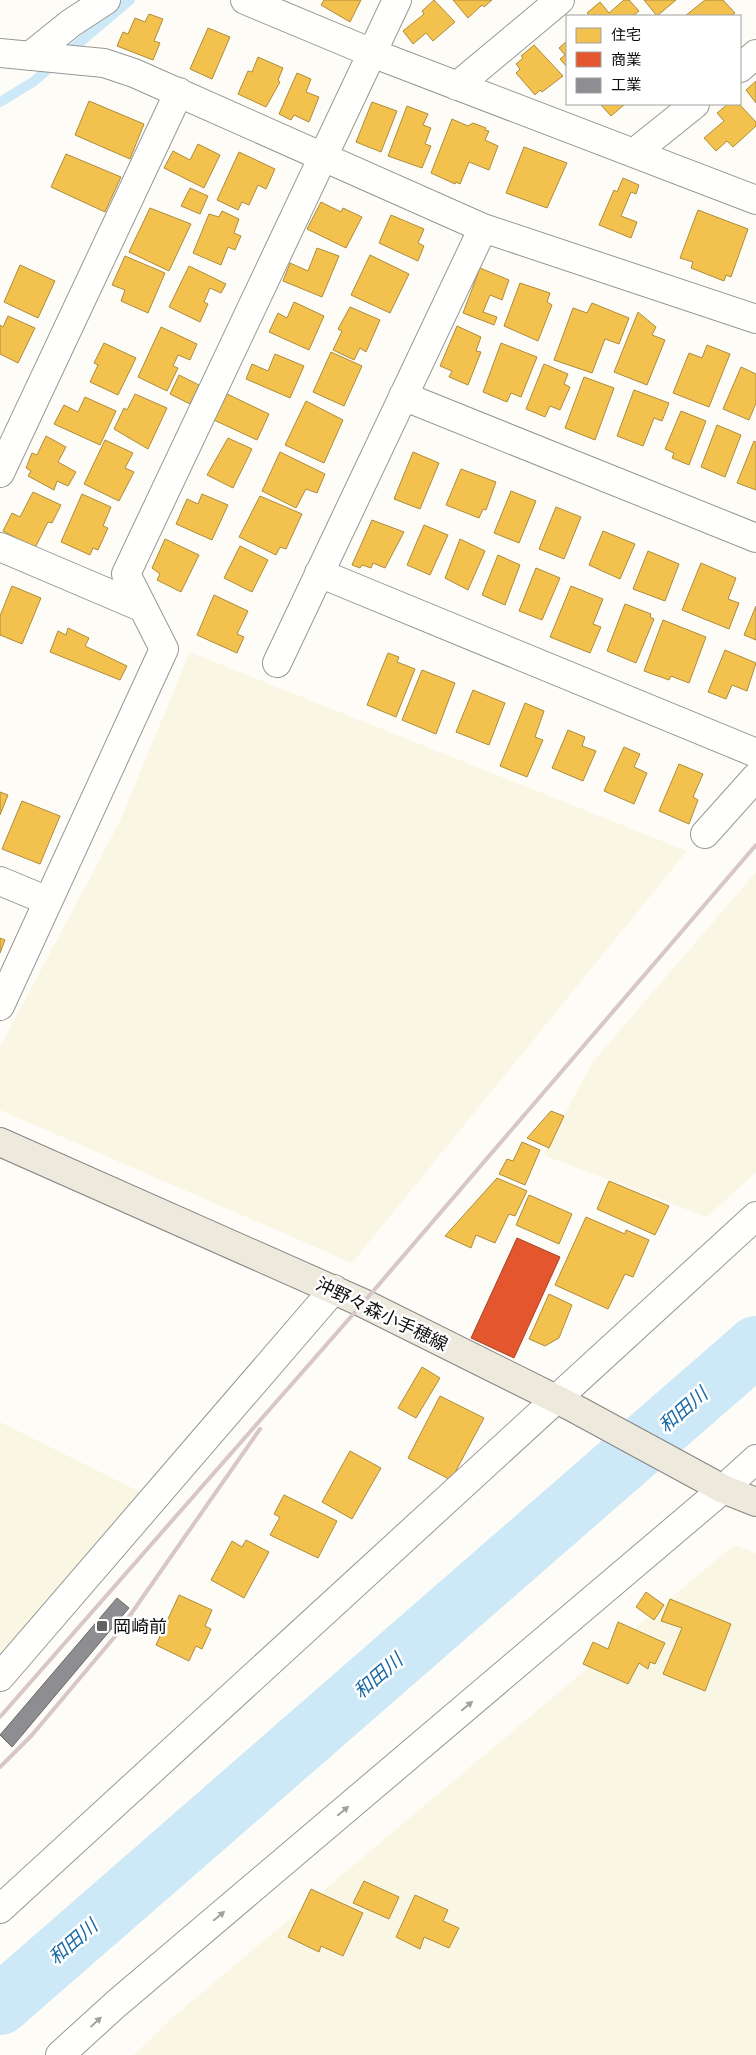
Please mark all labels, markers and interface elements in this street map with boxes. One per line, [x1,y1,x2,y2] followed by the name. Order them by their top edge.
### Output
[566,15,741,105] legend
[611,26,641,44] text: 住宅
[611,51,641,69] text: 商業
[611,76,641,94] text: 工業
[313,1273,451,1355] street label: 沖野々森小手穂線
[654,1381,714,1437] water label: 和田川
[113,1616,167,1637] place label: 岡崎前
[95,1619,109,1633] marker: 岡崎前
[349,1647,409,1703] water label: 和田川
[461,1700,473,1712] one-way arrow
[337,1805,349,1817] one-way arrow
[213,1910,225,1922] one-way arrow
[44,1913,104,1969] water label: 和田川
[90,2016,102,2028] one-way arrow

